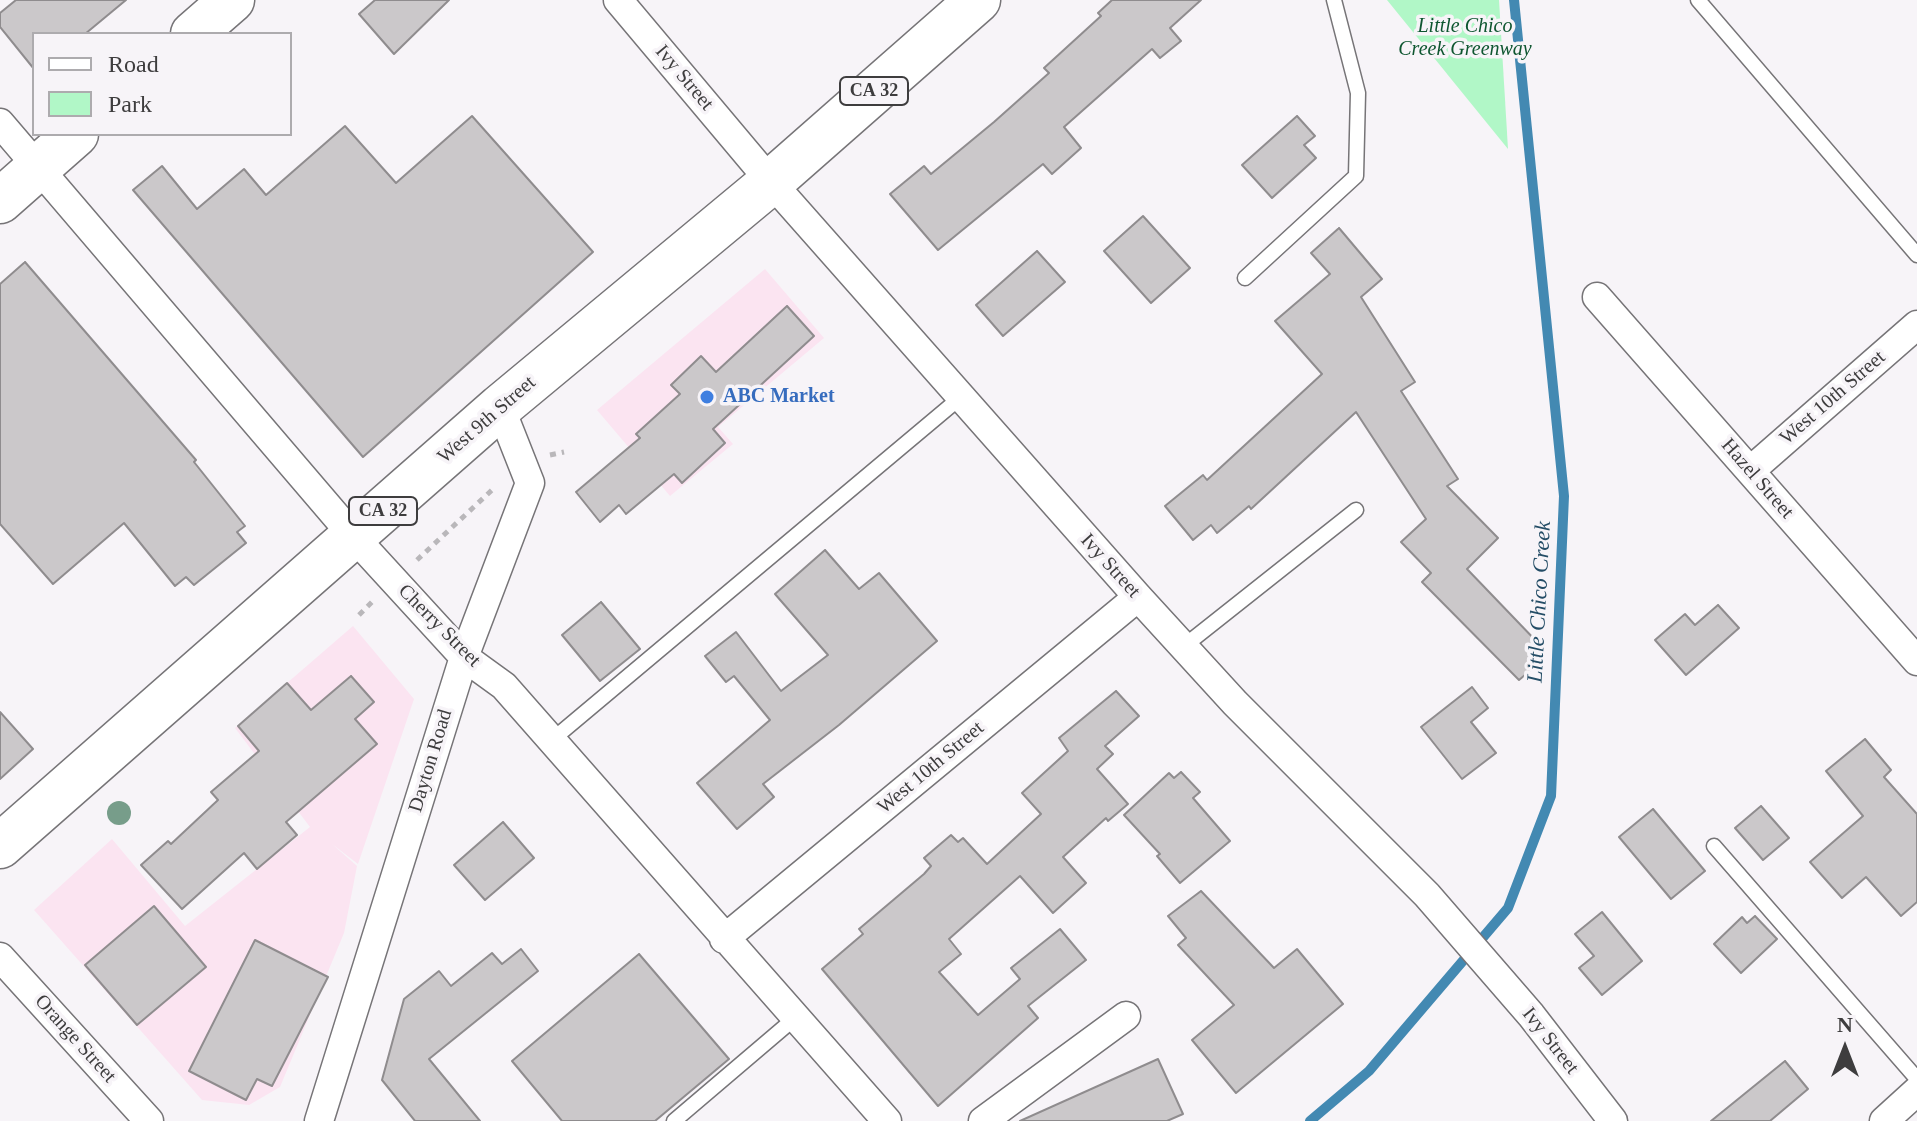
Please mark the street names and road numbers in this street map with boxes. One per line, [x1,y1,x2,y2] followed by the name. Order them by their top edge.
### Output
[650,40,718,116] street label: Ivy Street
[840,77,908,105] road number: CA 32
[1775,346,1891,450] street label: West 10th Street
[433,371,541,469] street label: West 9th Street
[1716,434,1798,524] street label: Hazel Street
[349,497,417,525] road number: CA 32
[1075,529,1145,603] street label: Ivy Street
[393,580,485,672] street label: Cherry Street
[404,707,458,815] street label: Dayton Road
[873,716,989,820] street label: West 10th Street
[29,990,121,1088] street label: Orange Street
[1516,1003,1584,1079] street label: Ivy Street

